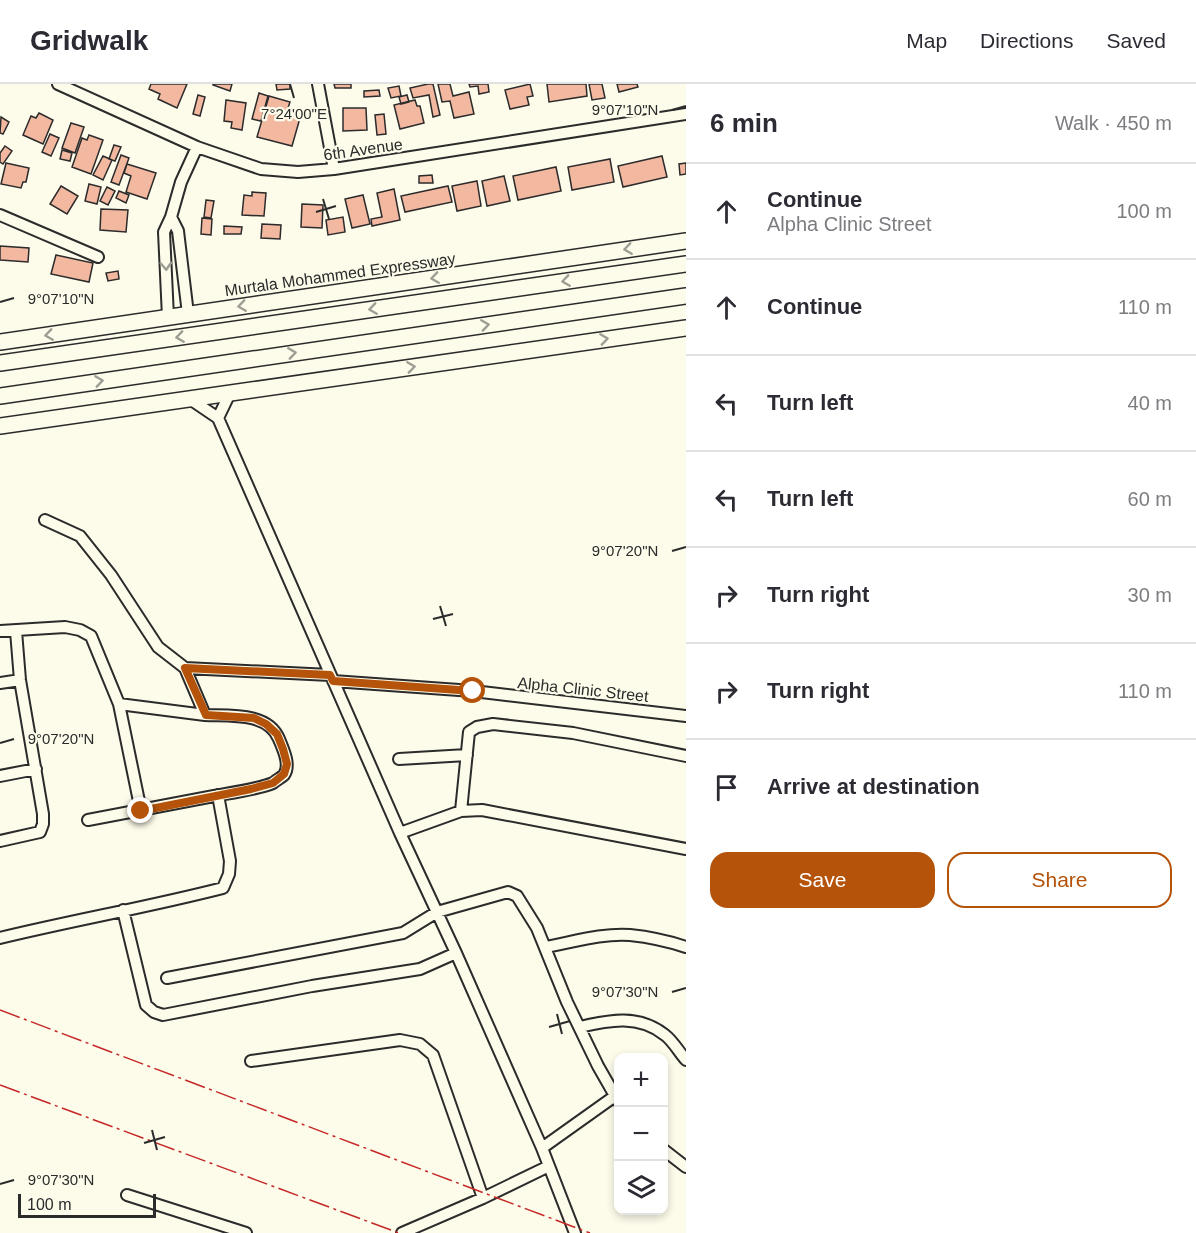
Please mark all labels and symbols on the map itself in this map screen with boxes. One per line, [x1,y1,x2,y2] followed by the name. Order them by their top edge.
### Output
[592,101,658,118] text: 9°07'10"N
[261,105,327,122] text: 7°24'00"E
[322,136,404,163] street label: 6th Avenue
[624,243,633,255] one-way arrow
[224,250,457,299] street label: Murtala Mohammed Expressway
[159,261,172,270] one-way arrow
[431,271,440,283] one-way arrow
[561,275,570,287] one-way arrow
[28,290,94,307] text: 9°07'10"N
[238,300,247,312] one-way arrow
[368,303,377,315] one-way arrow
[481,320,490,332] one-way arrow
[45,328,54,340] one-way arrow
[175,331,184,343] one-way arrow
[600,334,609,346] one-way arrow
[288,348,297,360] one-way arrow
[407,361,416,374] one-way arrow
[95,376,104,388] one-way arrow
[592,542,658,559] text: 9°07'20"N
[517,674,650,705] street label: Alpha Clinic Street
[459,677,485,703] route start
[28,730,94,747] text: 9°07'20"N
[127,797,153,823] route end
[592,983,658,1000] text: 9°07'30"N
[28,1171,94,1188] text: 9°07'30"N
[18,1191,156,1218] scale bar

